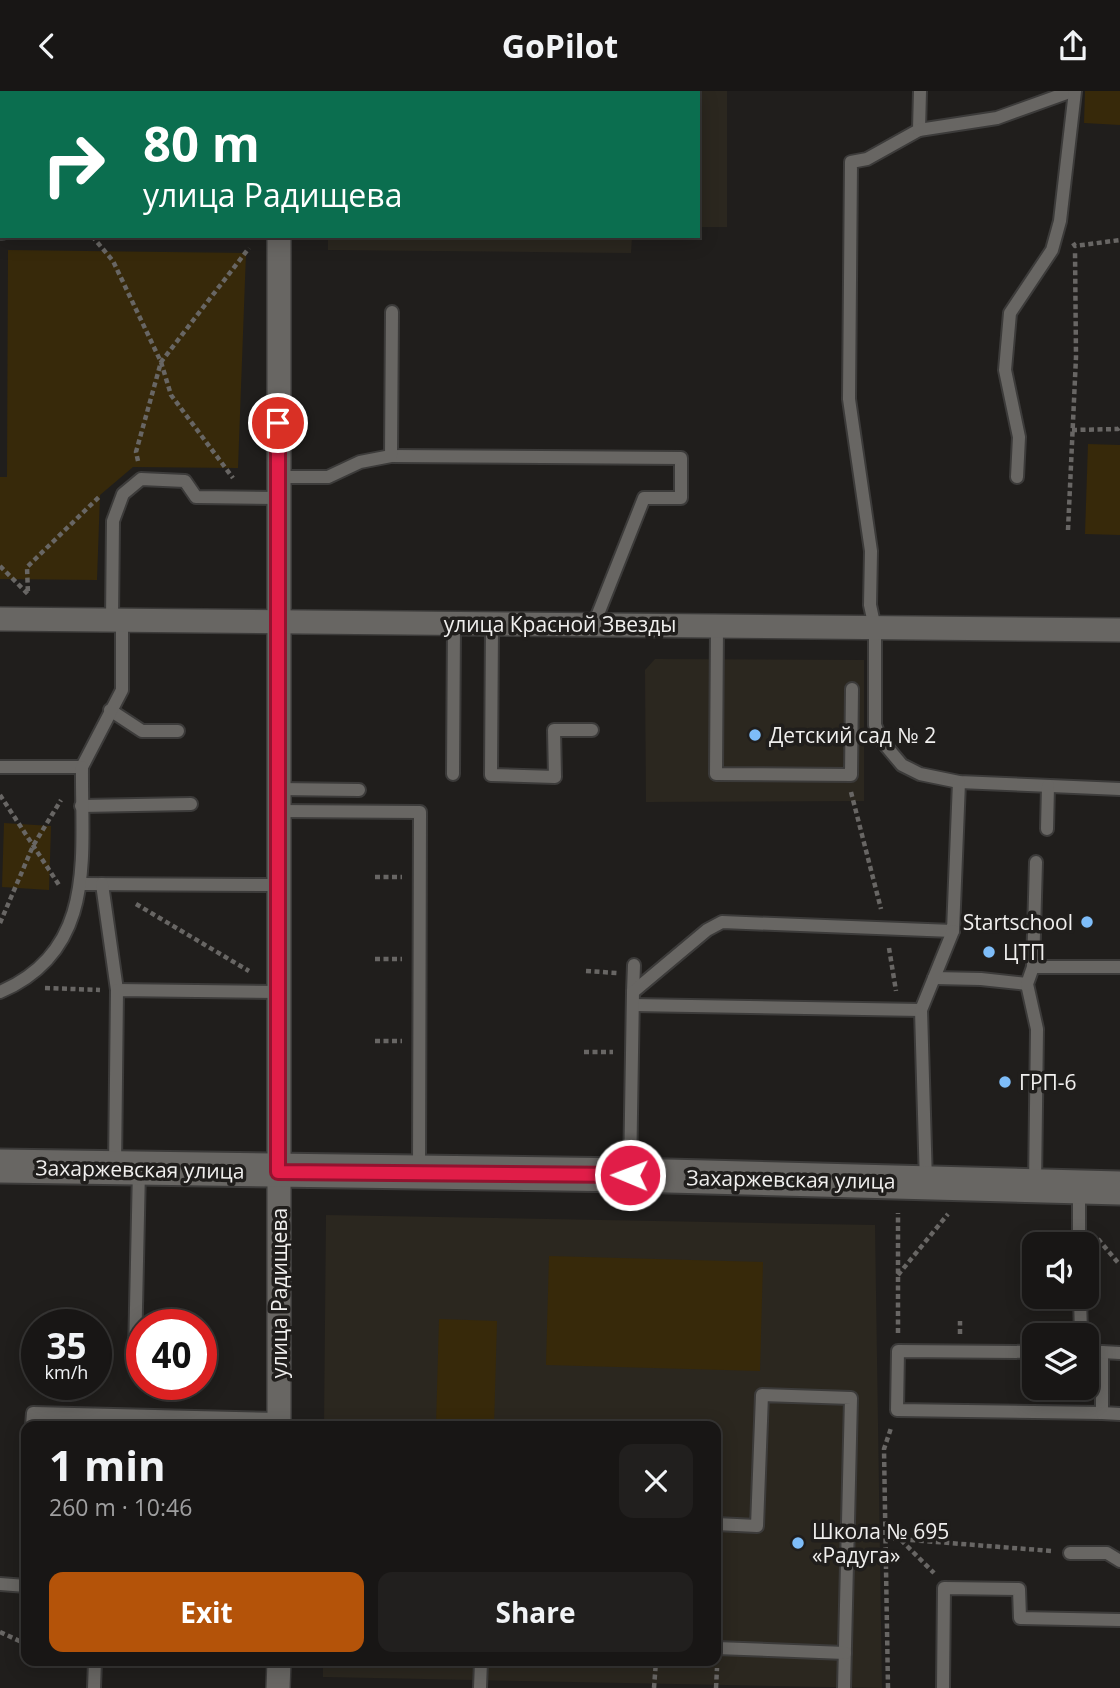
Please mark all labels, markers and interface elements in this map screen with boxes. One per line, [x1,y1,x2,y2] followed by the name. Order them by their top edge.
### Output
[502,24,618,67] text: GoPilot
[28,27,66,65] icon: back
[1054,27,1092,65] icon: share
[143,110,260,176] text: 80 m
[28,119,119,210] icon: right
[143,173,402,216] text: улица Радищева
[248,393,308,453] pin
[259,404,297,442] icon: arrive
[444,610,676,638] street label: улица Красной Звезды
[769,721,936,749] place label: Детский сад № 2
[747,727,763,743] marker: Детский сад № 2
[963,908,1073,936] place label: Startschool
[1079,914,1095,930] marker: Startschool
[1003,938,1045,966] place label: ЦТП
[981,944,997,960] marker: ЦТП
[1019,1068,1077,1096] place label: ГРП-6
[997,1074,1013,1090] marker: ГРП-6
[593,1138,667,1212] position arrow
[35,1153,245,1185] street label: Захаржевская улица
[686,1163,896,1195] street label: Захаржевская улица
[265,1208,293,1378] street label: улица Радищева
[1022,1232,1099,1400] map controls
[1022,1232,1099,1309] button: sound
[126,1309,217,1400] speed limit sign: 40
[46,1322,87,1369] text: 35
[1022,1323,1099,1400] button: layers
[45,1360,88,1384] text: km/h
[49,1436,166,1493] text: 1 min
[619,1444,693,1518] button: close
[49,1491,192,1523] text: 260 m · 10:46
[812,1517,949,1569] place label: Школа № 695 «Радуга»
[790,1535,806,1551] marker: Школа № 695 «Радуга»
[49,1572,364,1652] button: Exit
[378,1572,693,1652] button: Share

